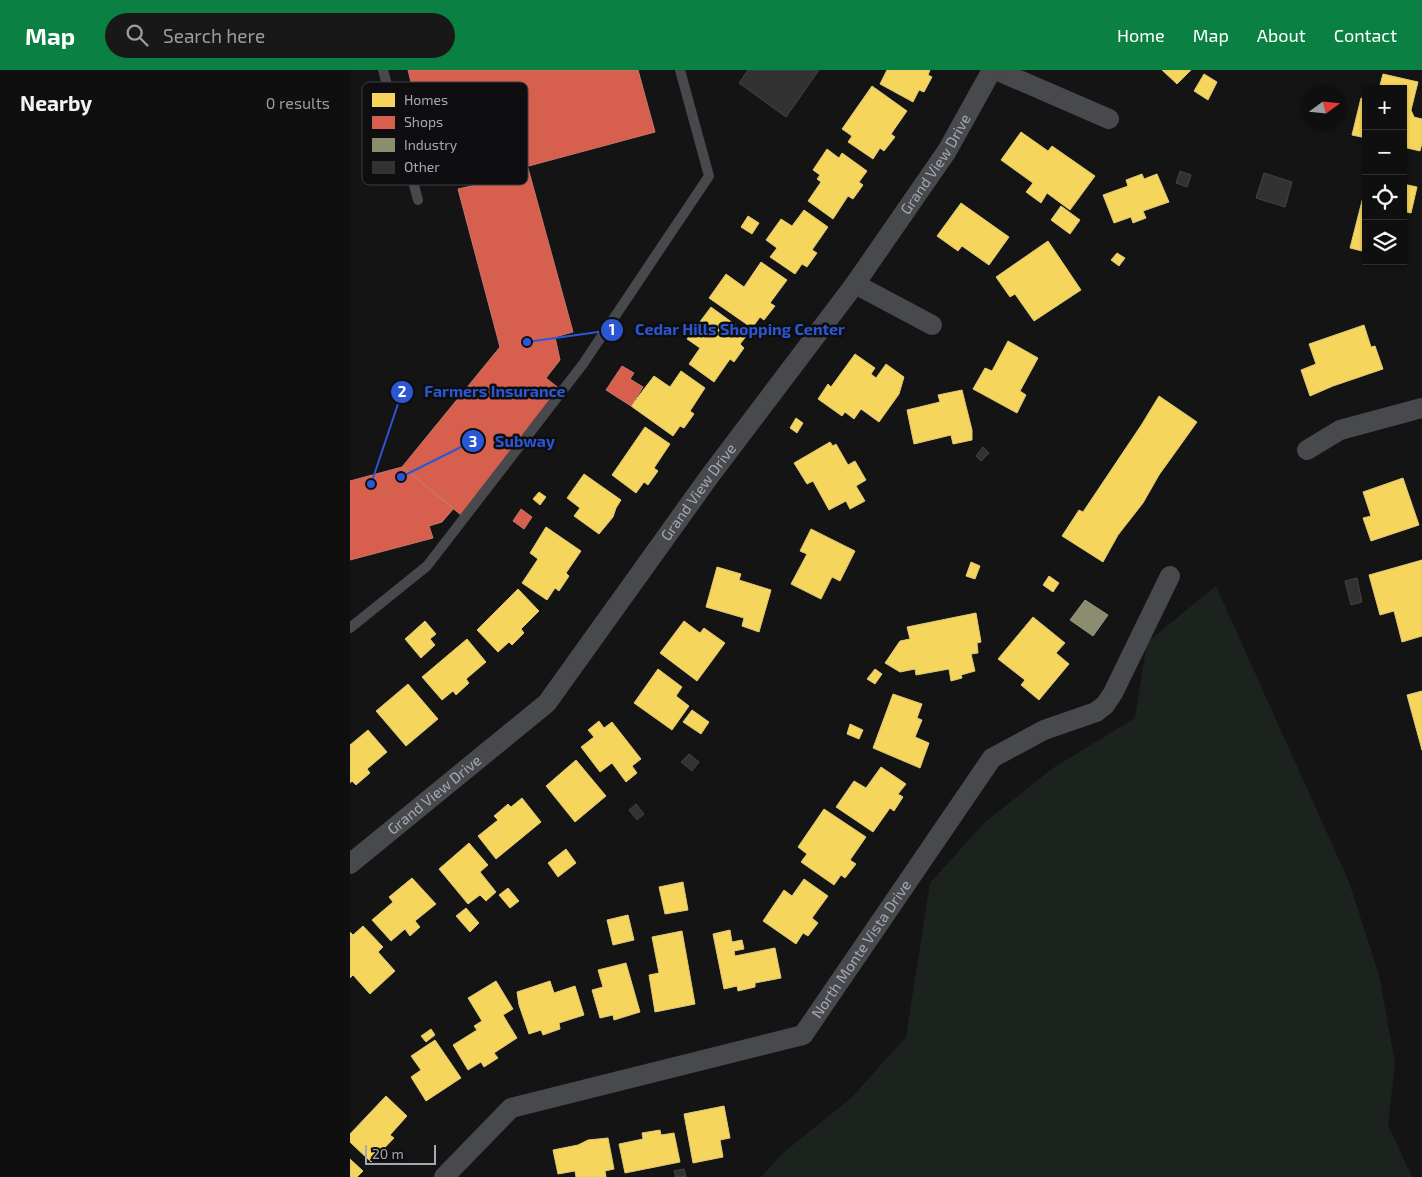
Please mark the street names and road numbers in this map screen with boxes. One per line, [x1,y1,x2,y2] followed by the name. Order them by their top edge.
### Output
[896,110,974,217] street label: Grand View Drive
[656,439,739,544] street label: Grand View Drive
[383,751,484,838] street label: Grand View Drive
[807,876,914,1021] street label: North Monte Vista Drive

